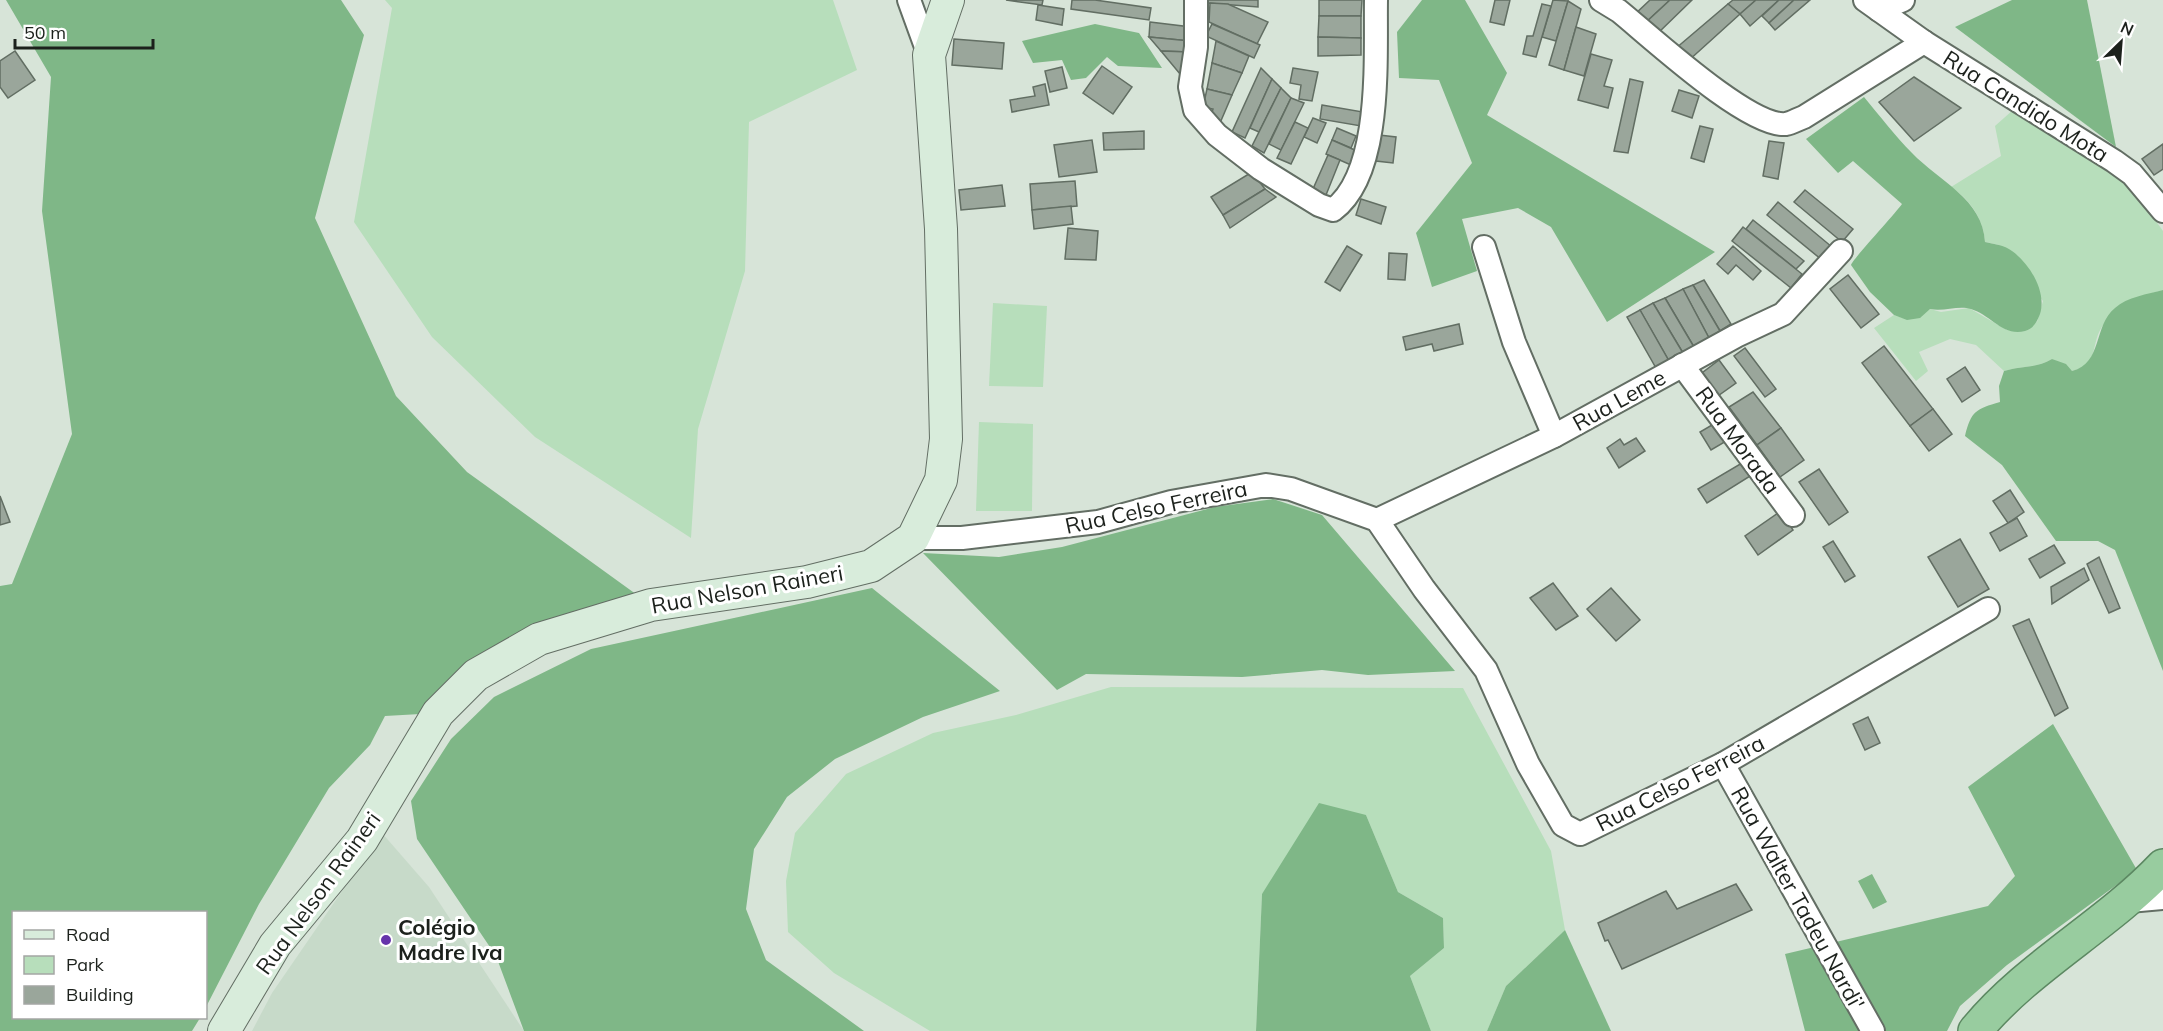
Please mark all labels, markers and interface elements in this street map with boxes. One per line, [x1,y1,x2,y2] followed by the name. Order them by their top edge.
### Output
[15,12,153,50] scale bar
[2091,12,2151,72] north arrow
[2118,17,2137,40] text: N
[24,21,66,44] text: 50 m
[1938,44,2114,168] street label: Rua Candido Mota
[1568,363,1670,437] street label: Rua Leme
[1690,381,1786,499] street label: Rua Morada
[1062,474,1250,540] street label: Rua Celso Ferreira
[649,558,845,620] street label: Rua Nelson Raineri
[1591,728,1769,838] street label: Rua Celso Ferreira
[1725,781,1871,1015] street label: Rua Walter Tadeu Nardi'
[250,806,386,980] street label: Rua Nelson Raineri
[12,911,207,1019] legend
[398,913,503,966] place label: Colégio Madre Iva
[66,923,110,946] text: Road
[379,933,393,947] marker: Colégio Madre Iva
[66,953,105,976] text: Park
[66,983,134,1006] text: Building

